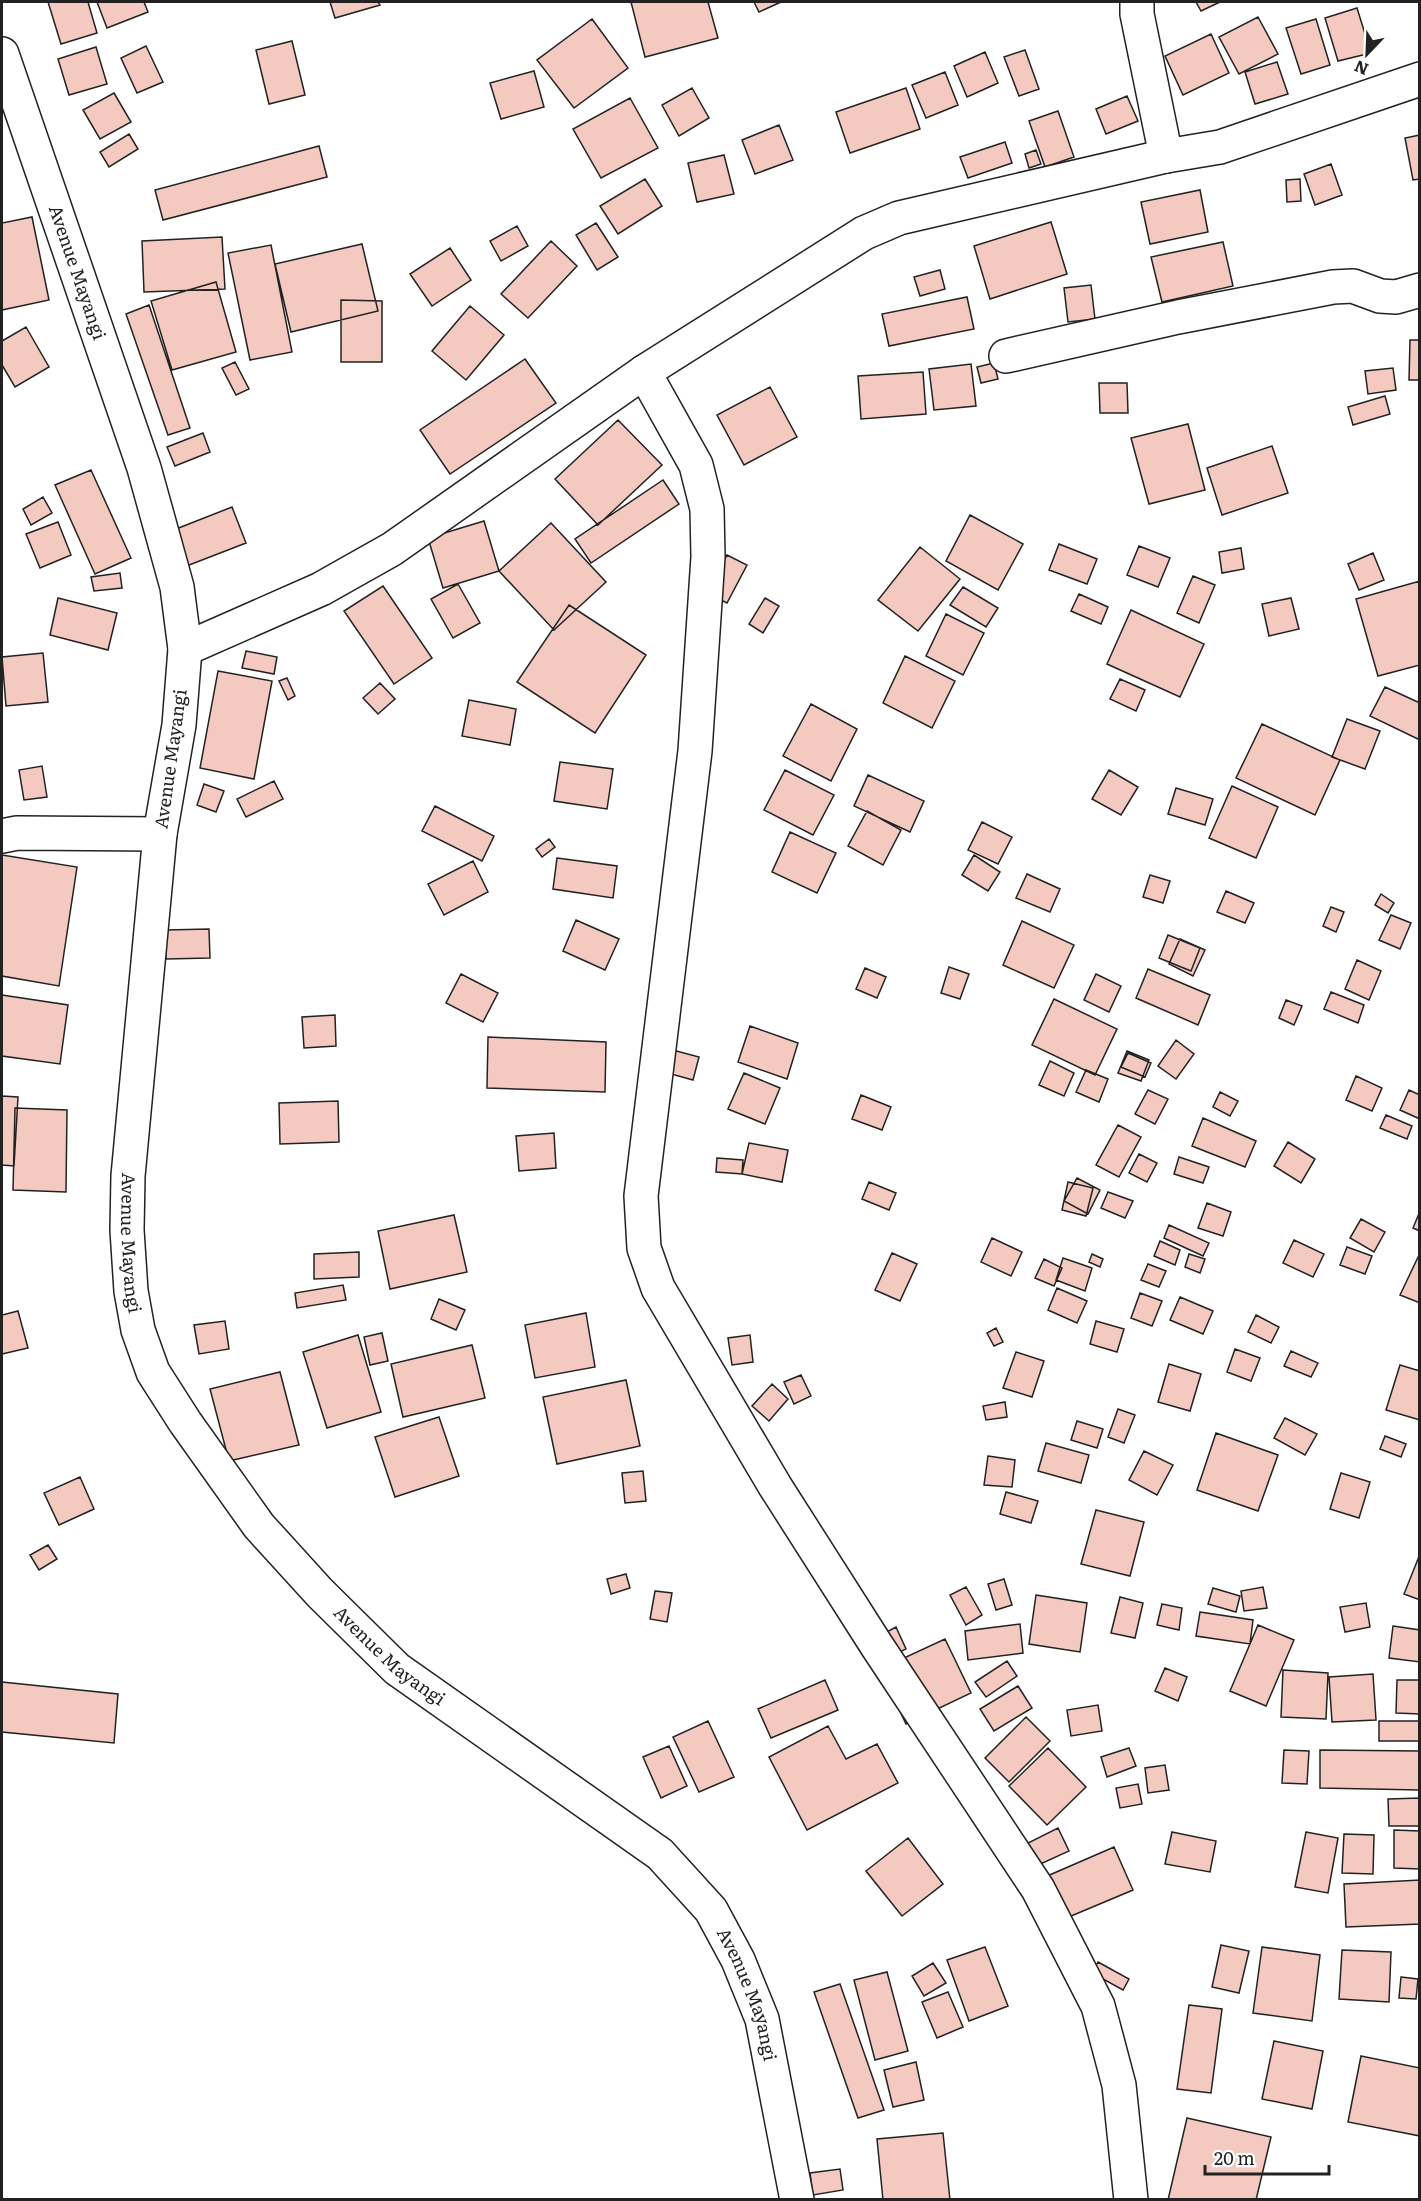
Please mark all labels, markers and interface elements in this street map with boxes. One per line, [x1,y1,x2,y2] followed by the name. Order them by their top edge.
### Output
[1337,24,1397,84] north arrow
[1350,55,1372,82] text: N
[43,201,114,343] street label: Avenue Mayangi
[146,687,193,830] street label: Avenue Mayangi
[115,1172,150,1315] street label: Avenue Mayangi
[328,1599,452,1711] street label: Avenue Mayangi
[711,1922,785,2063] street label: Avenue Mayangi
[1205,2138,1330,2176] scale bar
[1214,2144,1255,2171] text: 20 m

